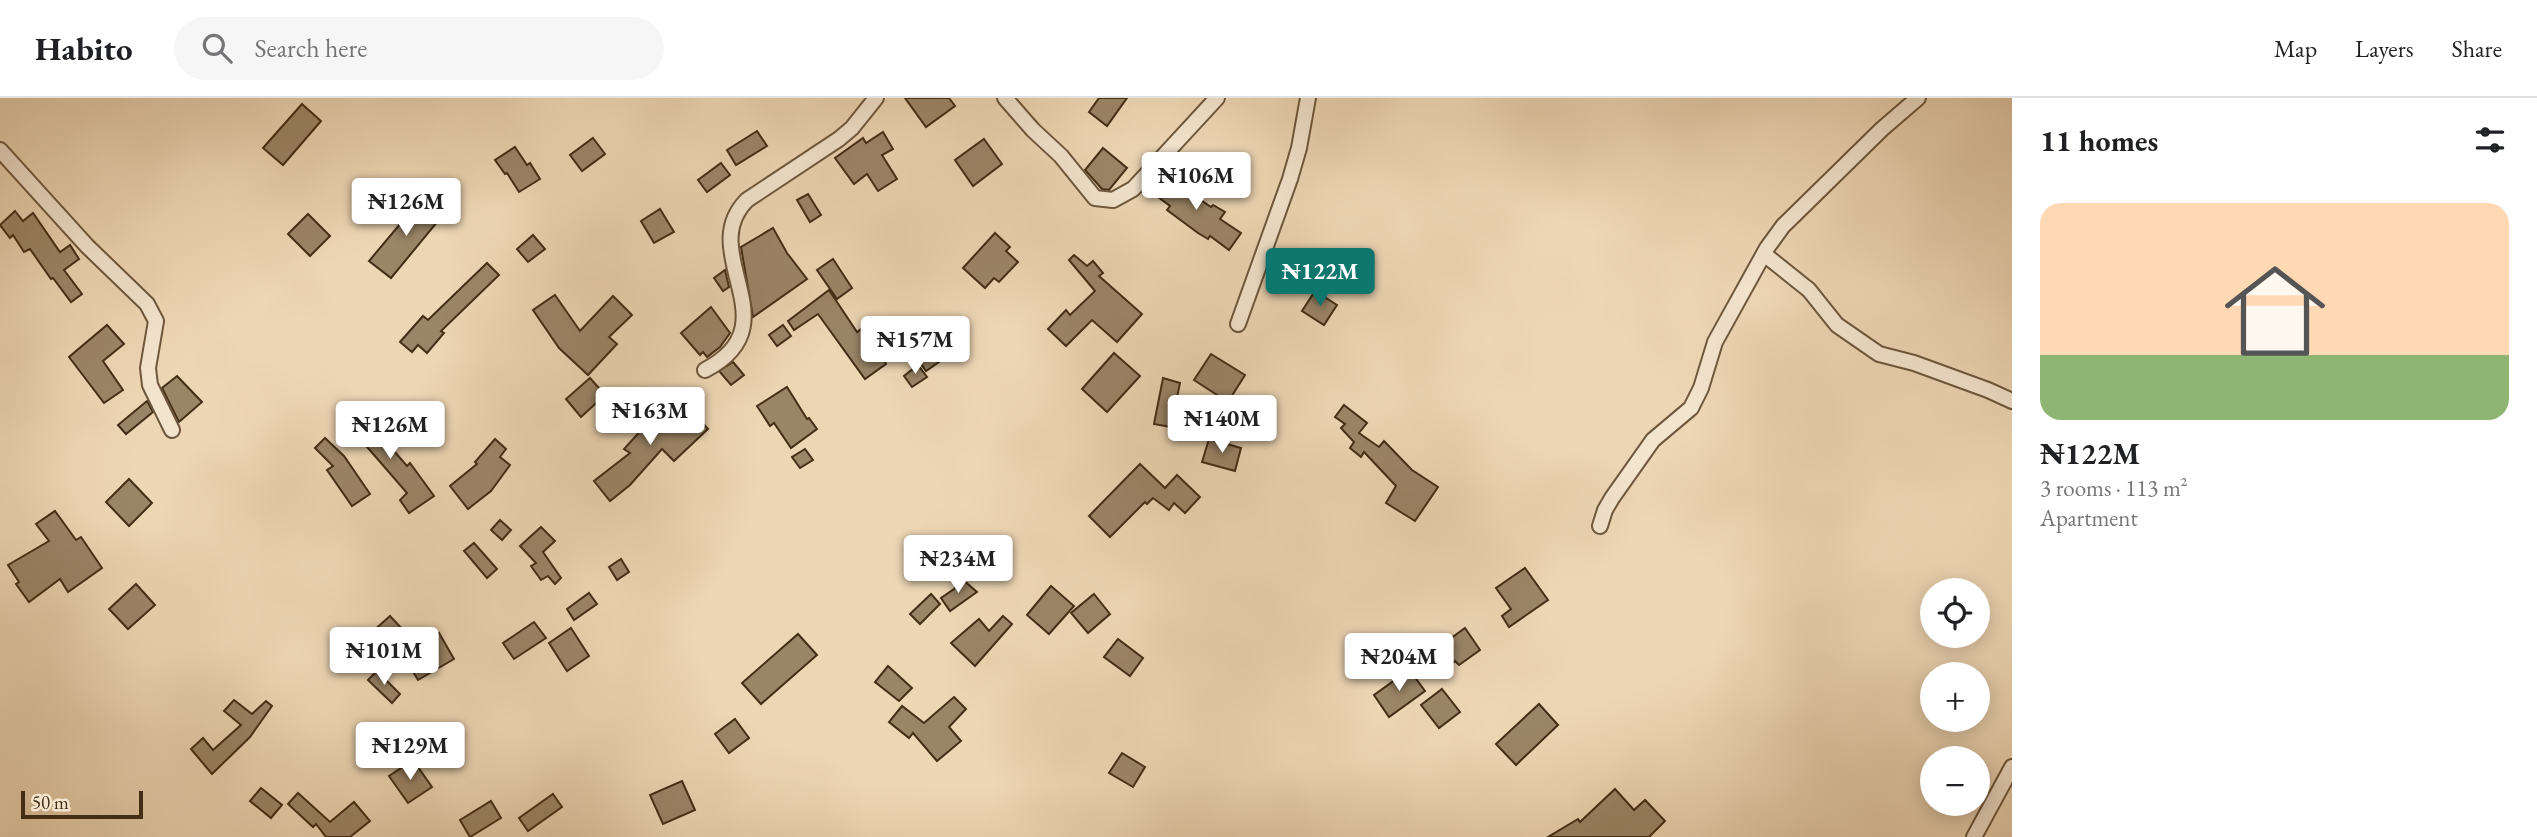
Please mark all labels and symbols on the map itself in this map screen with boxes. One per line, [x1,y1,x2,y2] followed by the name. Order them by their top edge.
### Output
[1147,152,1245,212] pin: ₦106M
[357,178,455,238] pin: ₦126M
[1271,248,1369,308] pin: ₦122M
[866,316,964,376] pin: ₦157M
[601,388,699,447] pin: ₦163M
[1173,396,1271,455] pin: ₦140M
[341,402,439,461] pin: ₦126M
[909,536,1007,595] pin: ₦234M
[335,628,433,687] pin: ₦101M
[1350,634,1448,693] pin: ₦204M
[361,722,459,782] pin: ₦129M
[21,788,144,820] scale bar

